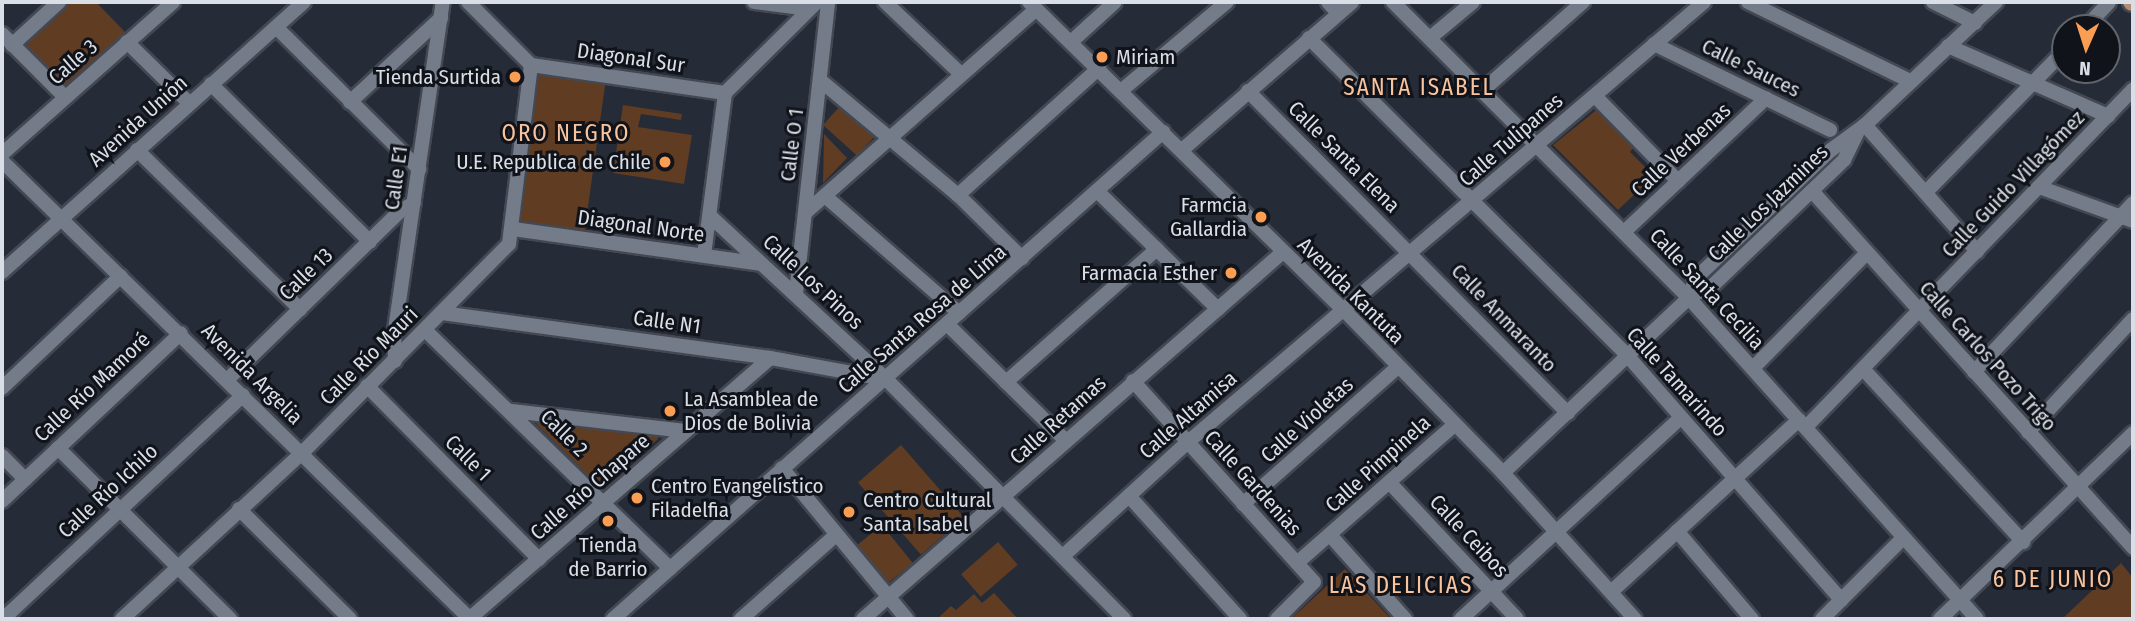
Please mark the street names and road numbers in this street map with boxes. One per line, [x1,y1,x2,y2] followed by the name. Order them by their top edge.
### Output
[1698,33,1804,103] street label: Calle Sauces
[43,34,103,90] street label: Calle 3
[576,38,686,78] street label: Diagonal Sur
[83,70,193,172] street label: Avenida Unión
[1454,88,1568,192] street label: Calle Tulipanes
[1283,96,1405,218] street label: Calle Santa Elena
[1626,98,1736,202] street label: Calle Verbenas
[1936,105,2090,263] street label: Calle Guido Villagómez
[775,107,809,183] street label: Calle O 1
[1703,139,1833,267] street label: Calle Los Jazmines
[379,144,413,212] street label: Calle E1
[576,205,706,247] street label: Diagonal Norte
[1644,223,1770,355] street label: Calle Santa Cecilia
[758,229,868,335] street label: Calle Los Pinos
[1292,232,1410,350] street label: Avenida Kantuta
[833,239,1011,399] street label: Calle Santa Rosa de Lima
[274,243,338,305] street label: Calle 13
[1446,259,1562,377] street label: Calle Anmaranto
[1914,276,2062,436] street label: Calle Carlos Pozo Trigo
[315,302,423,410] street label: Calle Río Mauri
[632,305,702,339] street label: Calle N1
[196,318,308,430] street label: Avenida Argelia
[1621,322,1733,442] street label: Calle Tamarindo
[29,327,155,447] street label: Calle Río Mamoré
[1134,366,1242,464] street label: Calle Altamisa
[1005,370,1111,470] street label: Calle Retamas
[1256,372,1358,468] street label: Calle Violetas
[535,404,593,462] street label: Calle 2
[1320,410,1436,518] street label: Calle Pimpinela
[1199,425,1307,541] street label: Calle Gardenias
[525,428,655,546] street label: Calle Río Chapare
[440,430,496,486] street label: Calle 1
[53,439,163,543] street label: Calle Río Ichilo
[1424,489,1514,583] street label: Calle Ceibos

